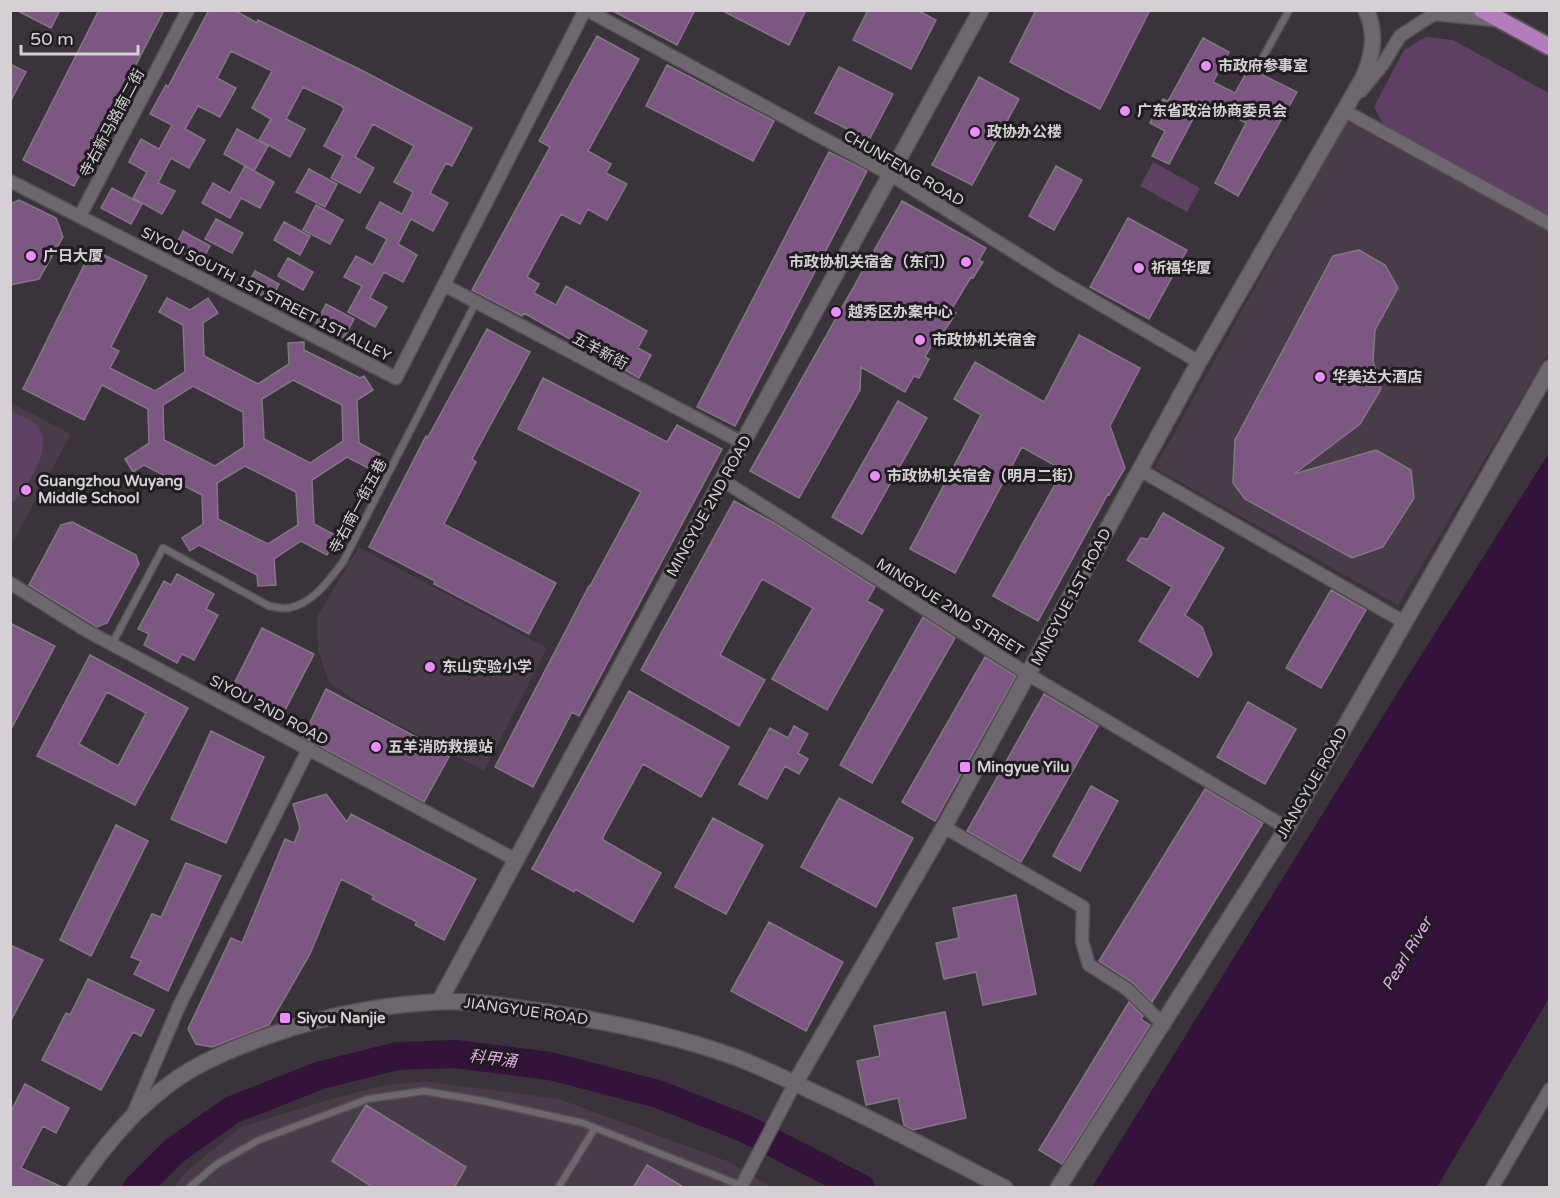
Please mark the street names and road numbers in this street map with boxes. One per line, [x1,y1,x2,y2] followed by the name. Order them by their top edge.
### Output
[76,66,148,180] street label: 寺右新马路南二街
[841,126,967,210] street label: CHUNFENG ROAD
[138,223,394,365] street label: SIYOU SOUTH 1ST STREET 1ST ALLEY
[569,329,631,373] street label: 五羊新街
[663,432,755,580] street label: MINGYUE 2ND ROAD
[325,455,391,557] street label: 寺右南一街五巷
[1027,525,1115,669] street label: MINGYUE 1ST ROAD
[873,554,1027,660] street label: MINGYUE 2ND STREET
[207,671,331,749] street label: SIYOU 2ND ROAD
[1273,724,1351,842] street label: JIANGYUE ROAD
[463,993,589,1029] street label: JIANGYUE ROAD

